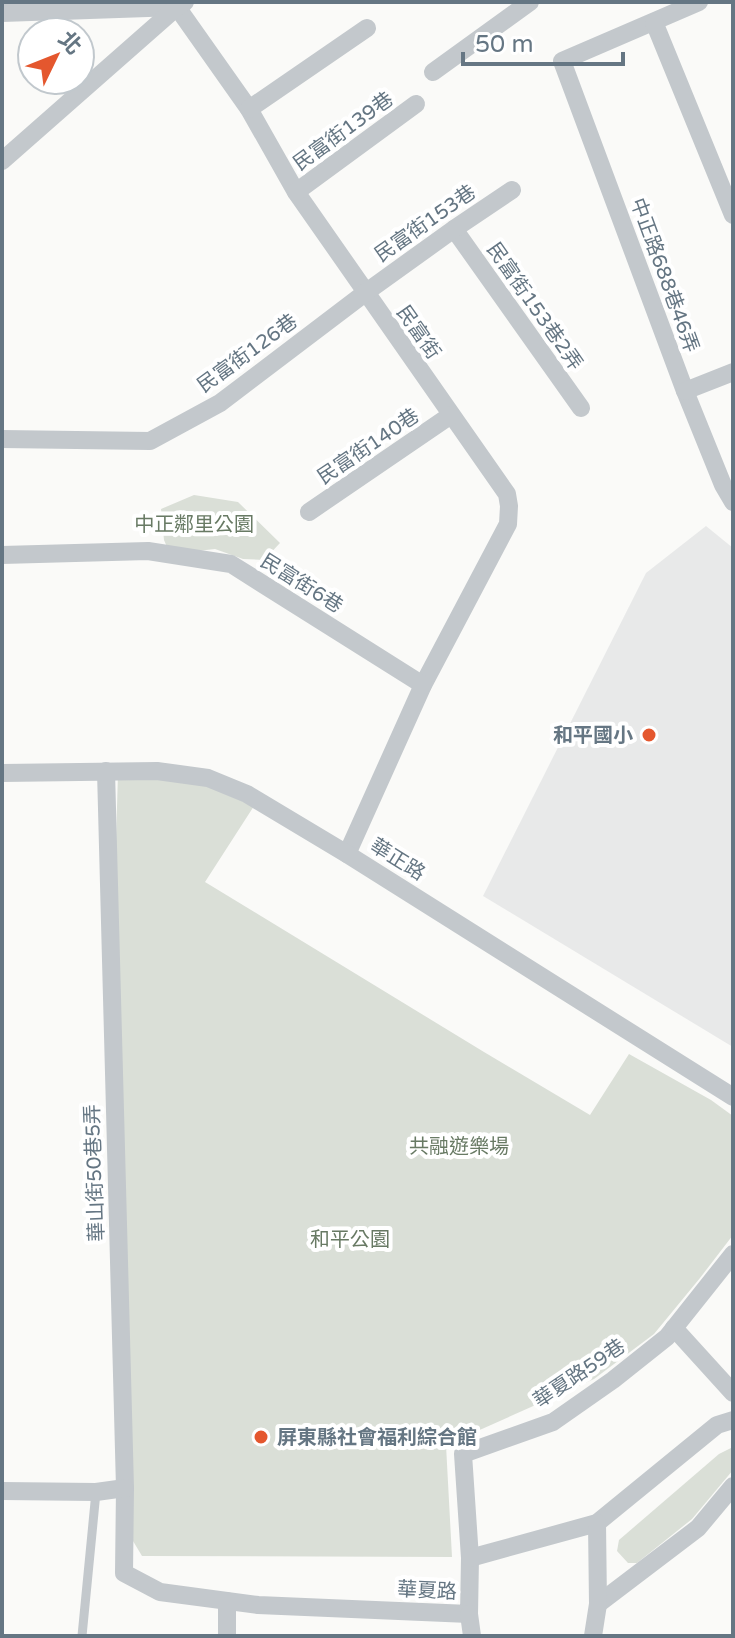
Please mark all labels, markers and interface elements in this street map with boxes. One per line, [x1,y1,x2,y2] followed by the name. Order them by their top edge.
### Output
[16,16,96,96] north arrow
[463,16,623,66] scale bar
[53,26,87,60] text: 北
[475,30,533,59] text: 50 m
[289,88,398,176] street label: 民富街139巷
[370,180,481,267] street label: 民富街153巷
[625,195,703,356] street label: 中正路688巷46弄
[481,238,587,375] street label: 民富街153巷2弄
[391,301,445,364] street label: 民富街
[193,310,302,398] street label: 民富街126巷
[313,404,424,490] street label: 民富街140巷
[134,513,254,537] park label: 中正鄰里公園
[256,549,347,619] street label: 民富街6巷
[553,724,633,748] place label: 和平國小
[640,726,658,744] marker: 和平國小
[366,834,429,886] street label: 華正路
[81,1104,109,1242] street label: 華山街50巷5弄
[409,1135,509,1159] park label: 共融遊樂場
[310,1228,390,1252] park label: 和平公園
[529,1334,630,1413] street label: 華夏路59巷
[277,1426,477,1450] place label: 屏東縣社會福利綜合館
[252,1428,270,1446] marker: 屏東縣社會福利綜合館
[396,1577,458,1605] street label: 華夏路

